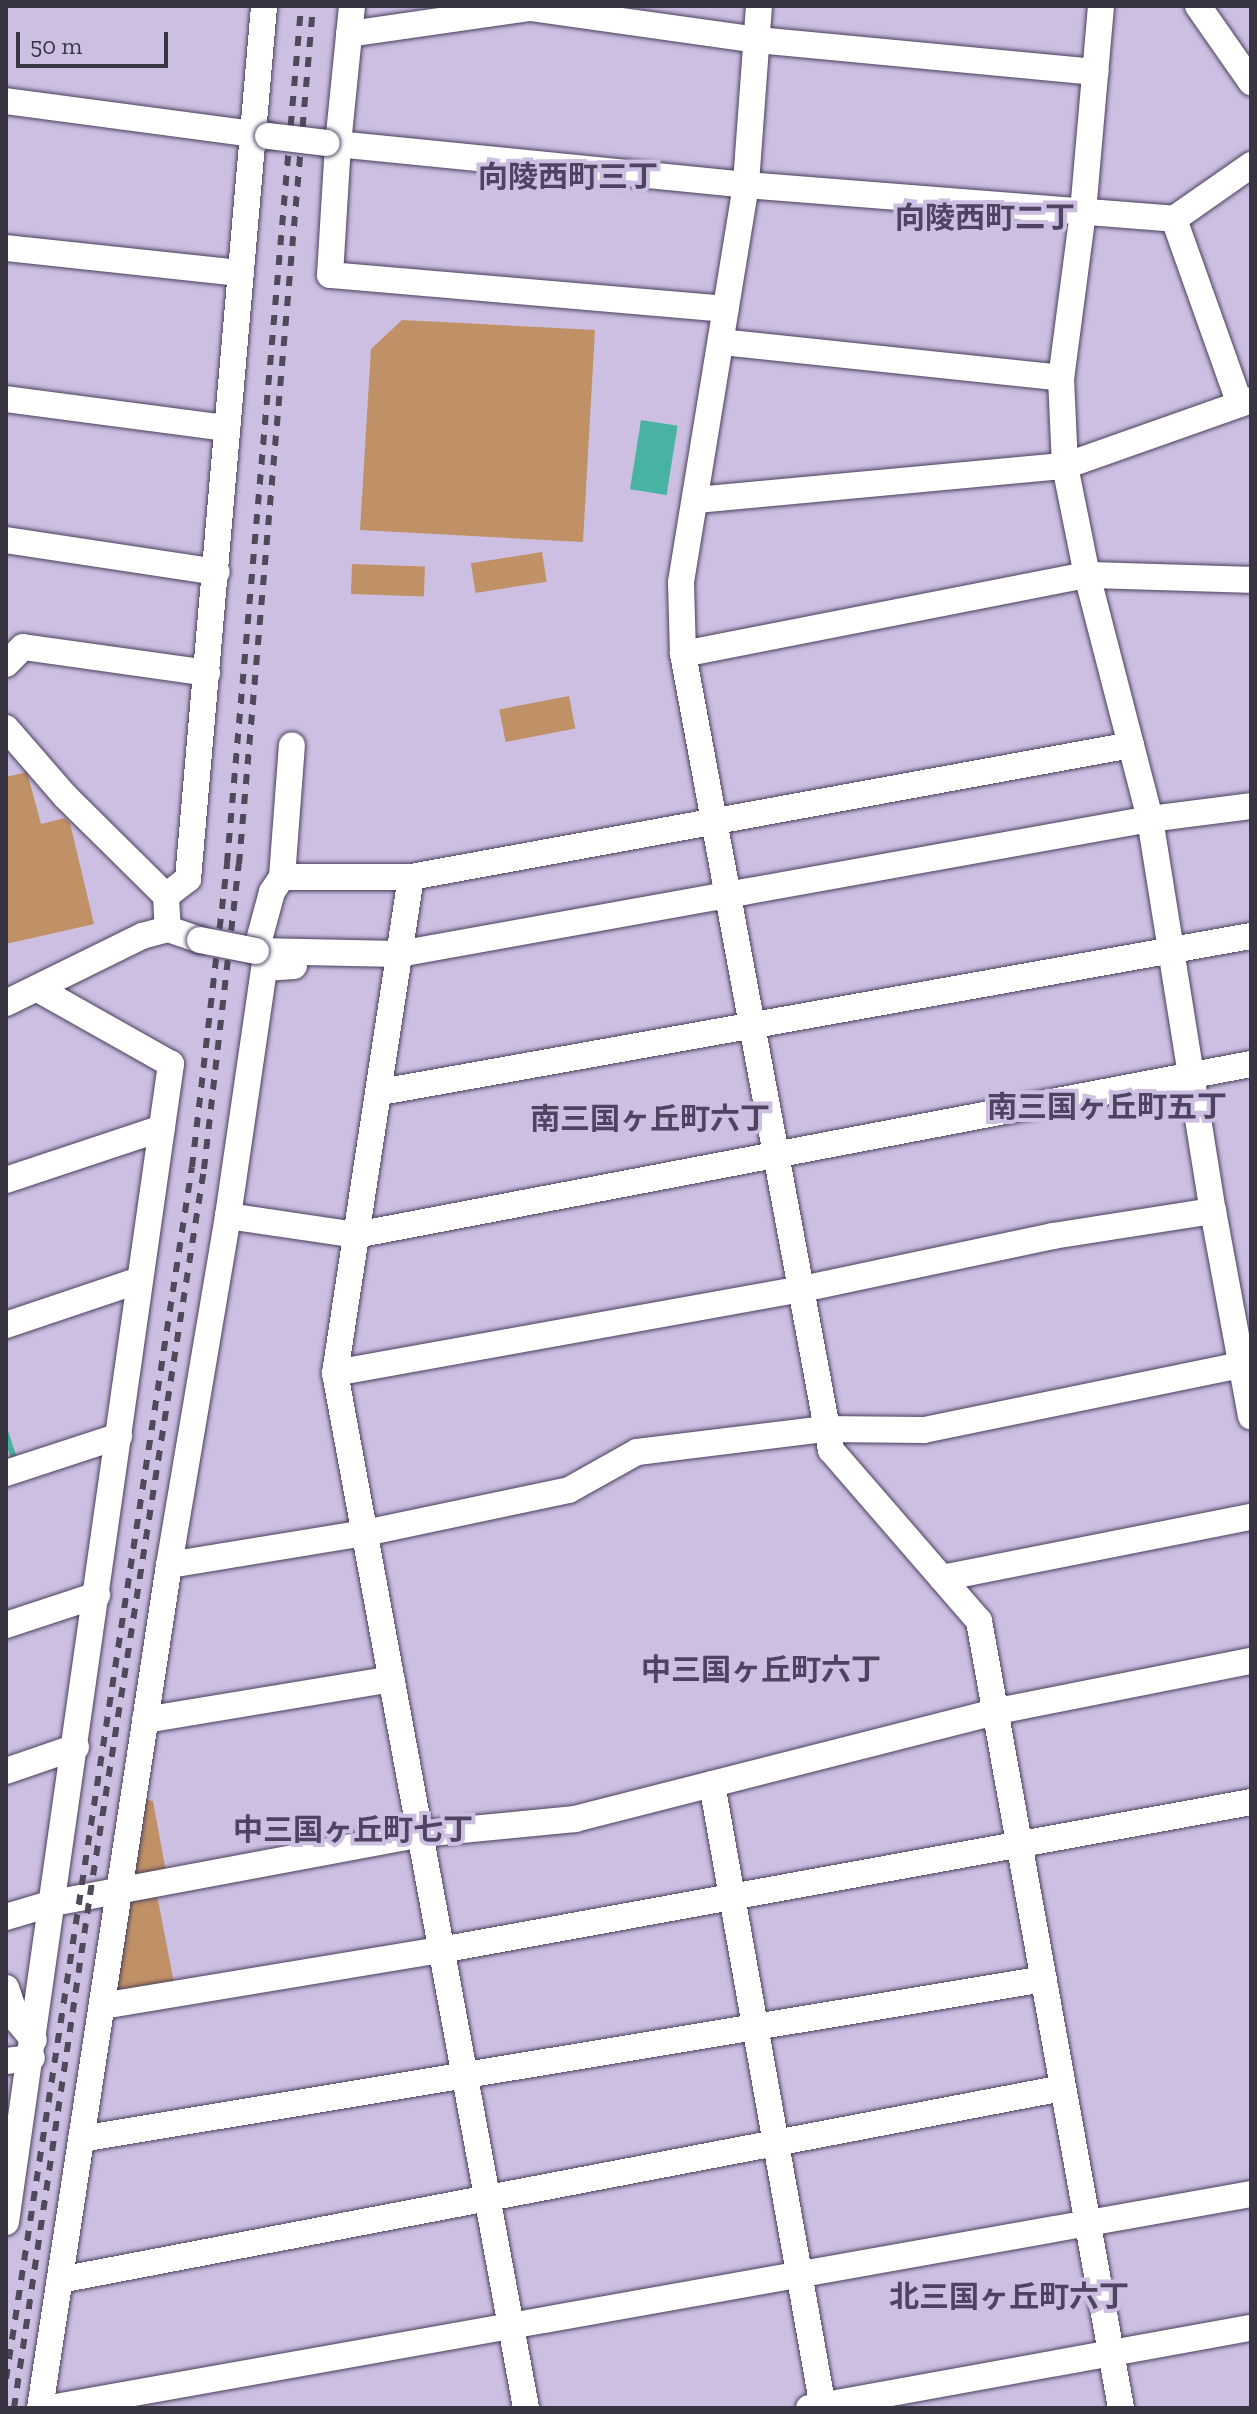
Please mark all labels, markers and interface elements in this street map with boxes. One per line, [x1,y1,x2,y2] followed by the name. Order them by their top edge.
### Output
[20,16,172,66] scale bar
[30,31,82,60] text: 50 m
[478,159,658,195] district label: 向陵西町三丁
[895,200,1075,236] district label: 向陵西町二丁
[987,1089,1227,1125] district label: 南三国ヶ丘町五丁
[530,1101,770,1137] district label: 南三国ヶ丘町六丁
[641,1652,881,1688] district label: 中三国ヶ丘町六丁
[233,1812,473,1848] district label: 中三国ヶ丘町七丁
[889,2279,1129,2315] district label: 北三国ヶ丘町六丁

